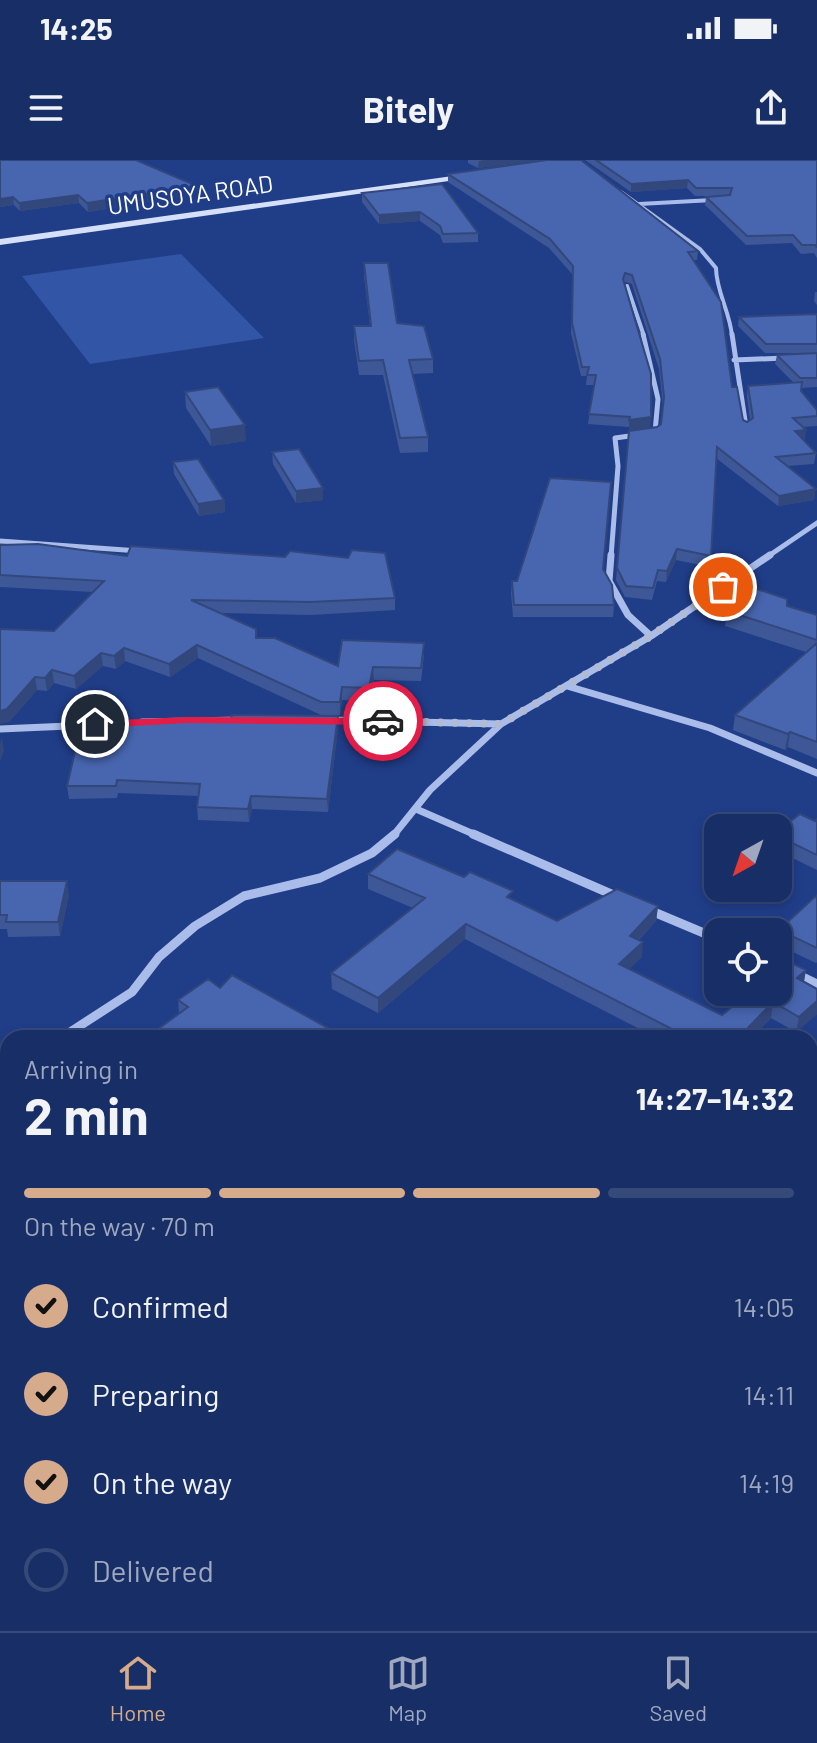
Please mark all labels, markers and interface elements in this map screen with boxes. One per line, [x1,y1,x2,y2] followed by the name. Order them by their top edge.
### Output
[40,10,113,46] text: 14:25
[24,86,68,130] icon: menu
[749,86,793,130] icon: share
[363,87,454,130] text: Bitely
[105,168,275,220] street label: UMUSOYA ROAD
[689,553,757,621] pin
[701,565,745,609] icon: bag
[343,681,423,761] courier
[61,690,129,758] pin
[361,699,405,743] icon: car
[73,702,117,746] icon: home
[704,814,792,902] north arrow
[704,814,792,1006] map controls
[704,918,792,1006] button: locate
[24,1053,138,1084] text: Arriving in
[636,1080,794,1116] text: 14:27–14:32
[24,1083,149,1145] text: 2 min
[24,1210,215,1241] text: On the way · 70 m
[24,1284,68,1328] icon: check
[92,1288,229,1324] text: Confirmed
[734,1291,794,1322] text: 14:05
[24,1372,68,1416] icon: check
[92,1376,219,1412] text: Preparing
[743,1379,794,1410] text: 14:11
[24,1460,68,1504] icon: check
[92,1464,232,1500] text: On the way
[739,1467,794,1498] text: 14:19
[92,1552,214,1588] text: Delivered
[110,1651,166,1725] tab: Home
[386,1651,430,1725] tab: Map
[649,1651,707,1725] tab: Saved

